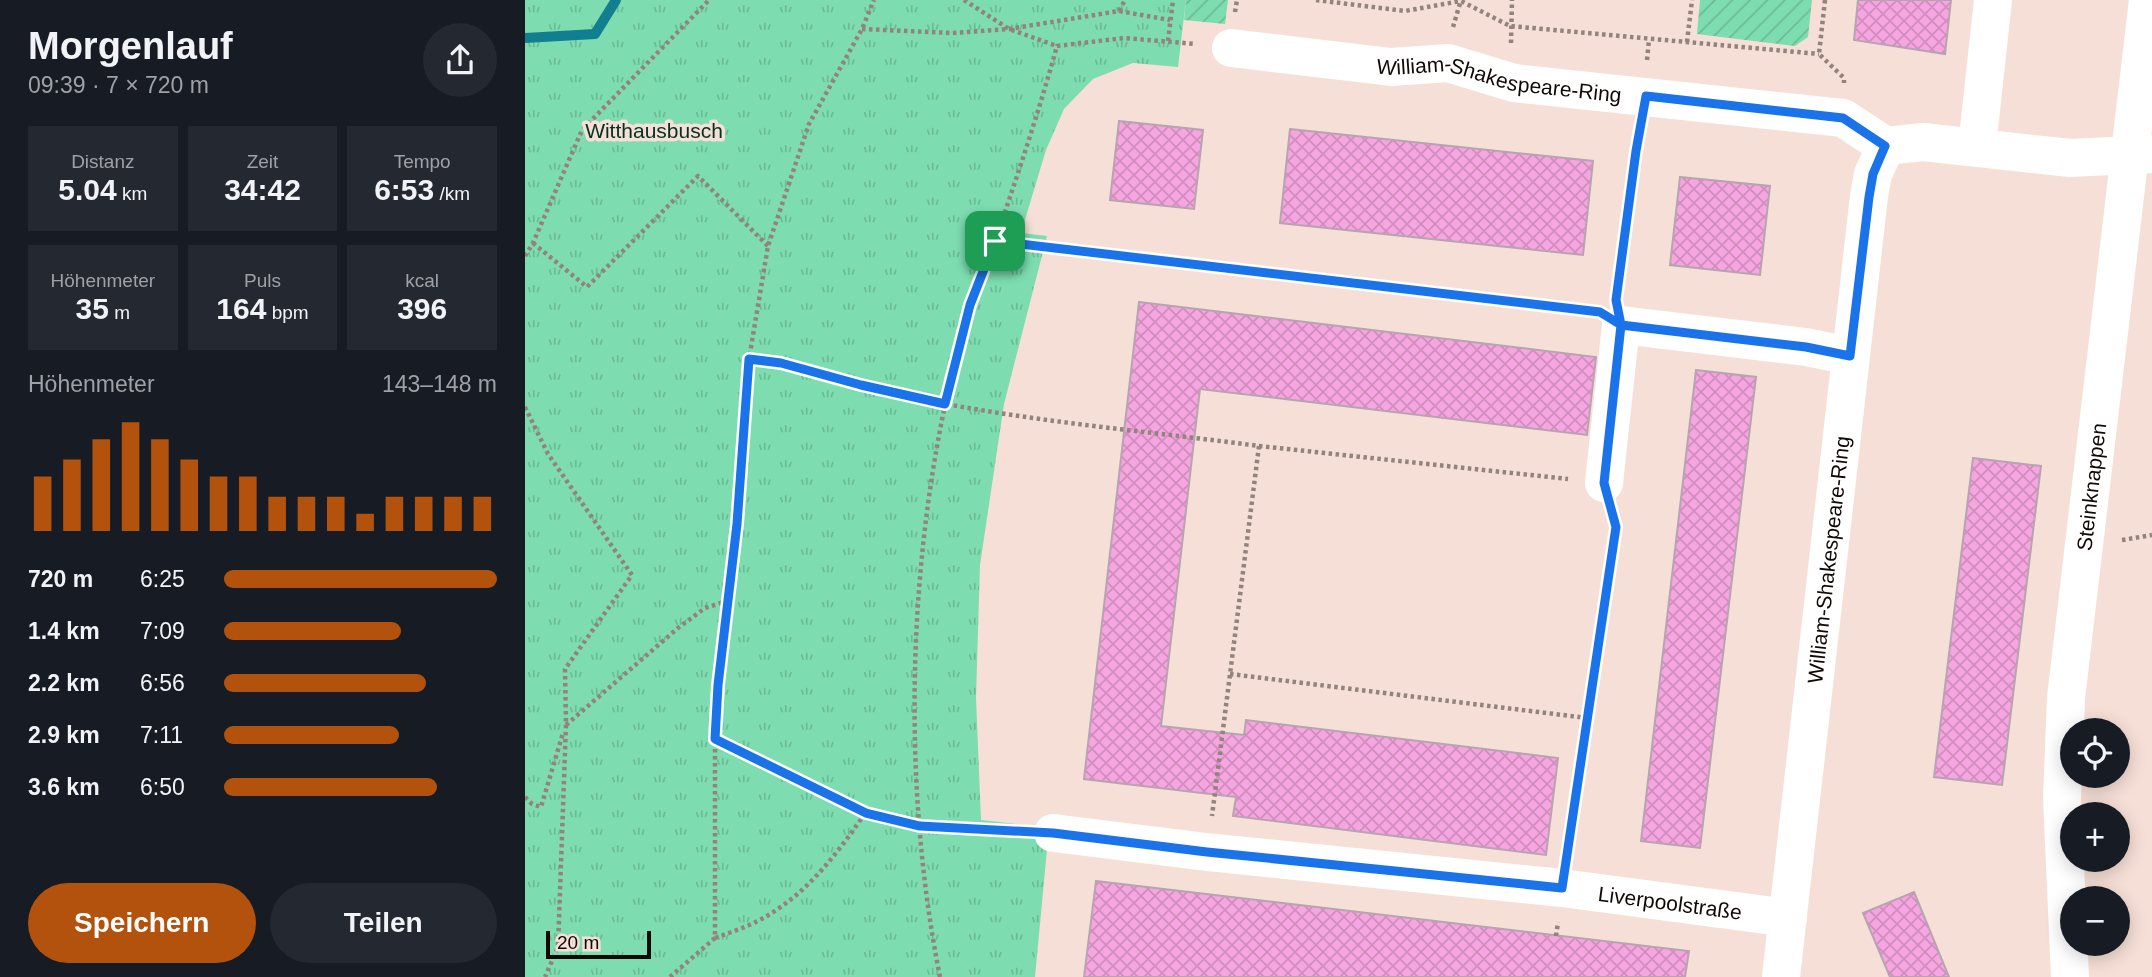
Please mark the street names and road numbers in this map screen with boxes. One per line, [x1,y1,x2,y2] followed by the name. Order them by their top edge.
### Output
[1375,51,1623,106] street label: William-Shakespeare-Ring
[2072,422,2110,552] street label: Steinknappen
[1803,435,1853,685] street label: William-Shakespeare-Ring
[1597,881,1743,923] street label: Liverpoolstraße

